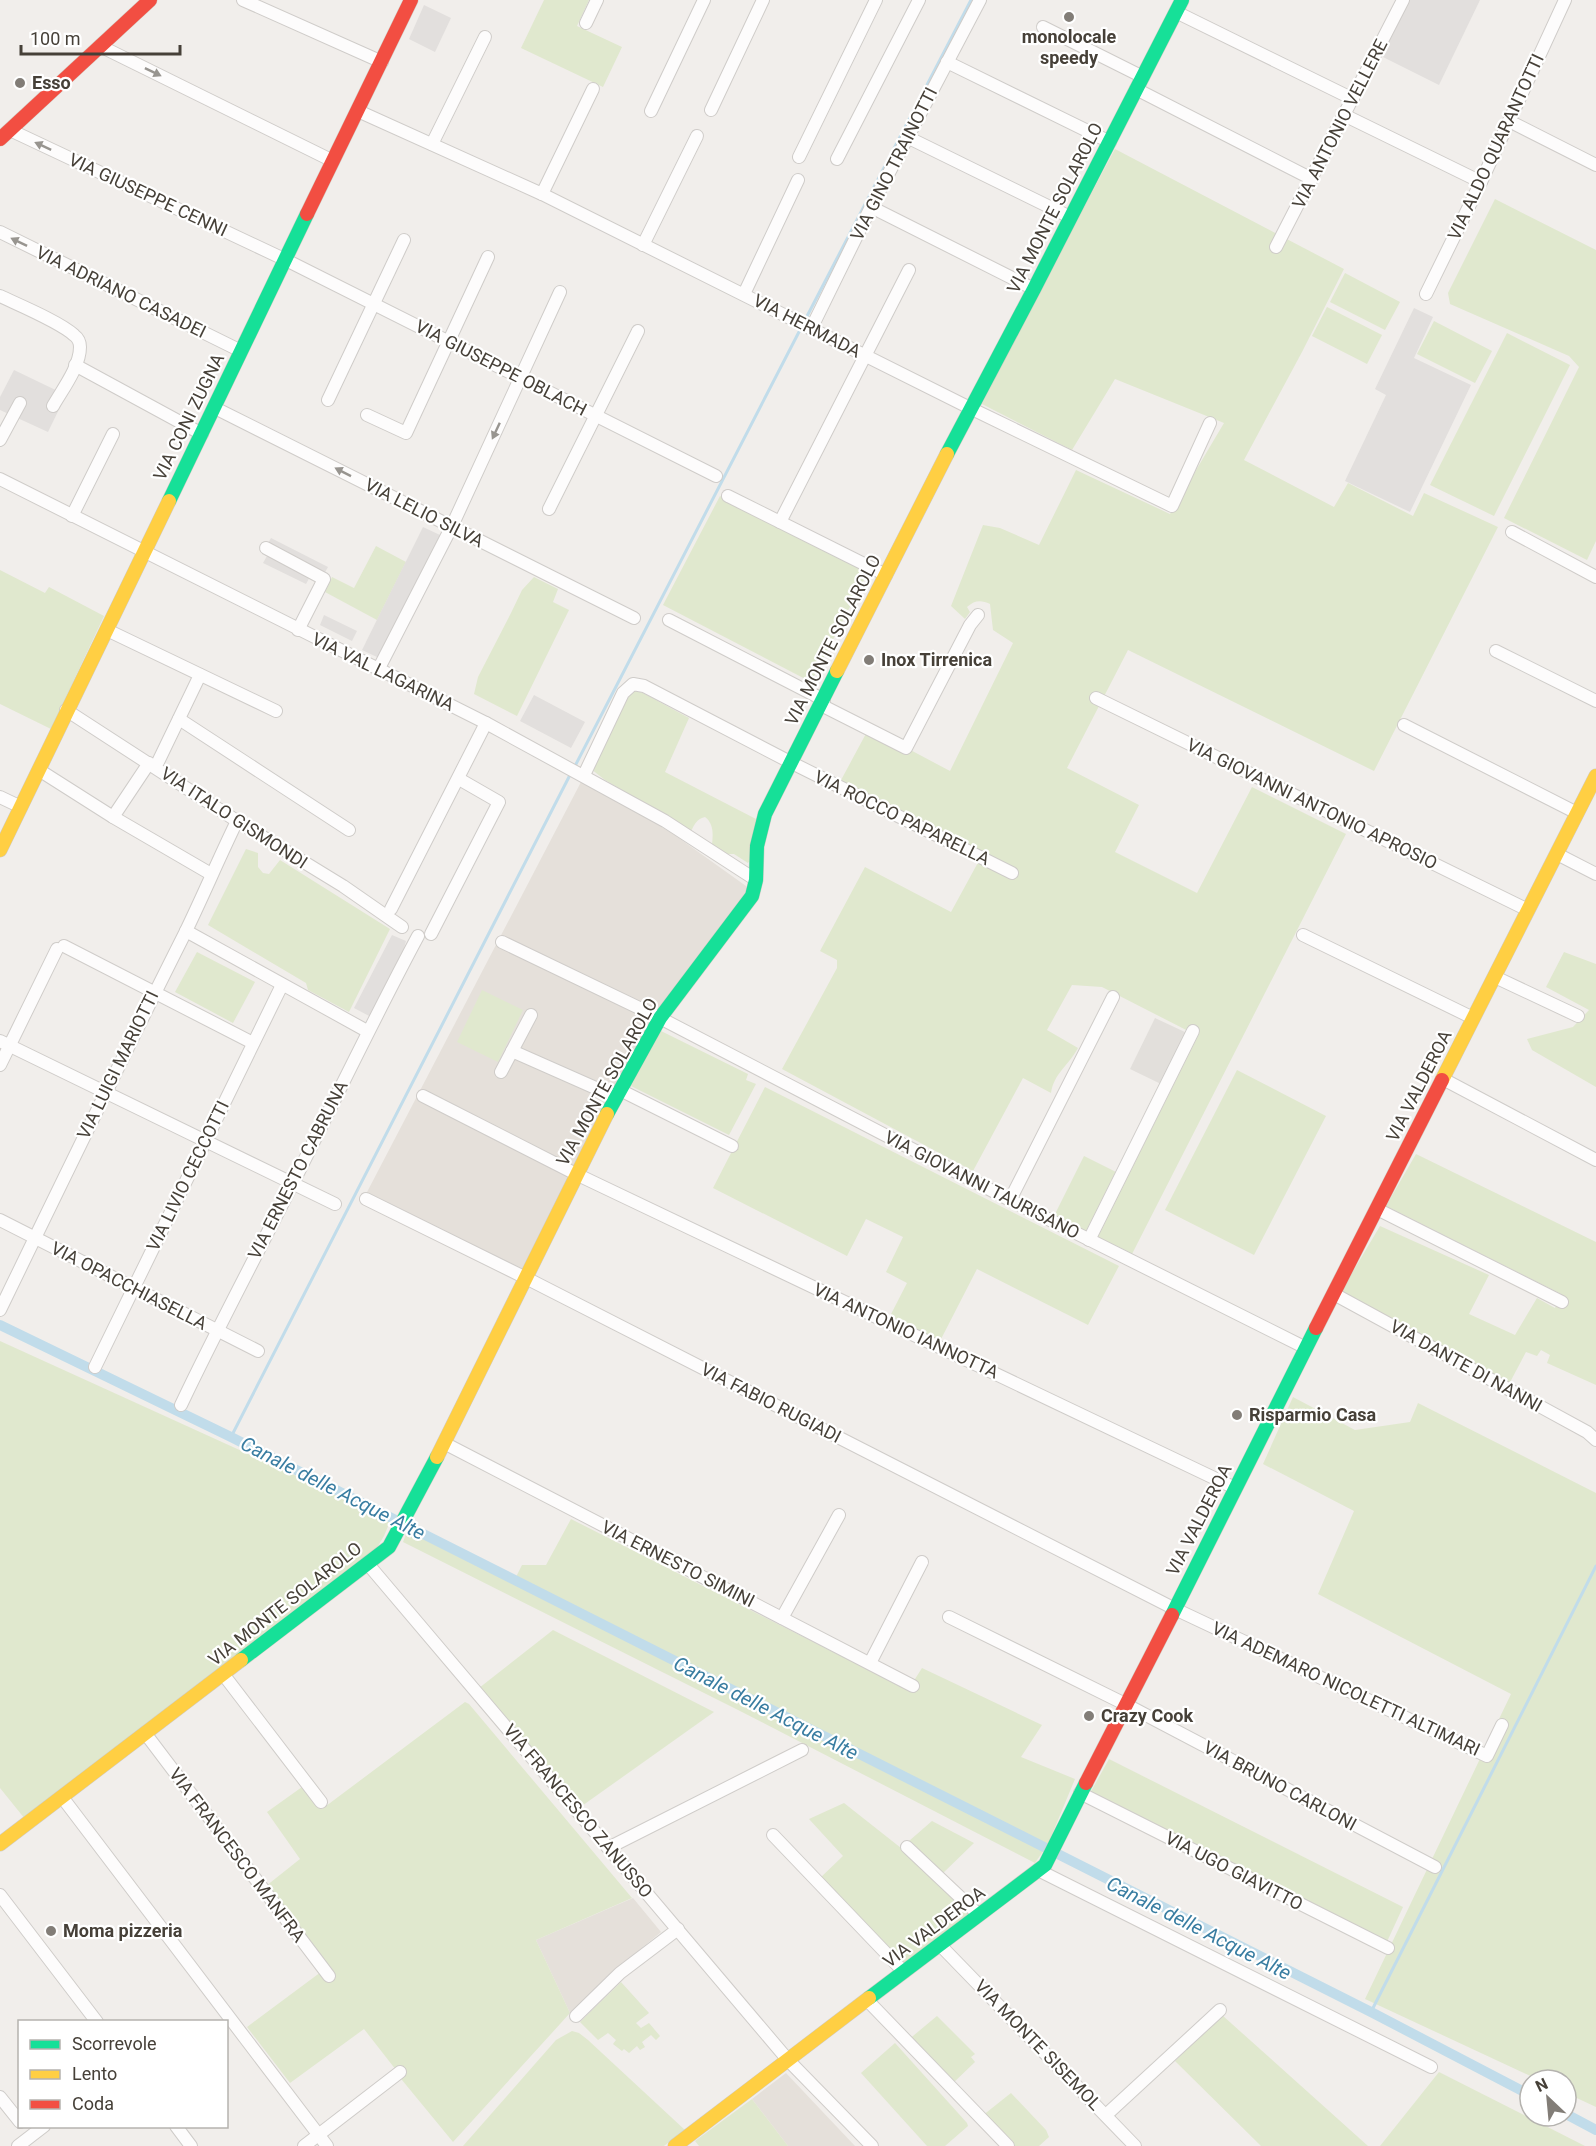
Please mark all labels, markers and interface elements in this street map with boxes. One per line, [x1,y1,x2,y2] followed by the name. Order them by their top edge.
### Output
[1062,10,1076,24] marker: monolocale speedy
[21,18,180,56] scale bar
[1022,26,1116,68] place label: monolocale speedy
[30,28,81,49] text: 100 m
[1288,36,1391,212] street label: VIA ANTONIO VELLERE
[1443,50,1548,243] street label: VIA ALDO QUARANTOTTI
[144,67,161,77] one-way arrow
[32,72,71,93] place label: Esso
[13,76,27,90] marker: Esso
[846,84,941,244] street label: VIA GINO TRAINOTTI
[1002,119,1107,297] street label: VIA MONTE SOLAROLO
[34,141,51,150] one-way arrow
[66,149,231,240] street label: VIA GIUSEPPE CENNI
[11,237,28,246] one-way arrow
[33,241,210,342] street label: VIA ADRIANO CASADEI
[750,289,865,362] street label: VIA HERMADA
[412,315,590,420] street label: VIA GIUSEPPE OBLACH
[149,350,228,484] street label: VIA CONI ZUGNA
[491,422,500,439] one-way arrow
[334,467,351,477] one-way arrow
[361,474,487,552] street label: VIA LELIO SILVA
[780,551,885,729] street label: VIA MONTE SOLAROLO
[309,628,458,715] street label: VIA VAL LAGARINA
[881,649,992,670] place label: Inox Tirrenica
[862,653,876,667] marker: Inox Tirrenica
[1184,734,1441,873] street label: VIA GIOVANNI ANTONIO APROSIO
[157,762,312,873] street label: VIA ITALO GISMONDI
[811,766,994,869] street label: VIA ROCCO PAPARELLA
[73,987,163,1142] street label: VIA LUIGI MARIOTTI
[552,994,661,1169] street label: VIA MONTE SOLAROLO
[1381,1026,1456,1145] street label: VIA VALDEROA
[243,1077,352,1262] street label: VIA ERNESTO CABRUNA
[142,1097,233,1254] street label: VIA LIVIO CECCOTTI
[881,1126,1083,1243] street label: VIA GIOVANNI TAURISANO
[48,1237,211,1334] street label: VIA OPACCHIASELLA
[810,1278,1002,1383] street label: VIA ANTONIO IANNOTTA
[1387,1315,1546,1416] street label: VIA DANTE DI NANNI
[698,1358,845,1447] street label: VIA FABIO RUGIADI
[1249,1404,1377,1425] place label: Risparmio Casa
[1230,1408,1244,1422] marker: Risparmio Casa
[237,1431,429,1545] water label: Canale delle Acque Alte
[1161,1460,1236,1579] street label: VIA VALDEROA
[598,1516,758,1611] street label: VIA ERNESTO SIMINI
[204,1537,365,1670] street label: VIA MONTE SOLAROLO
[1209,1617,1484,1760] street label: VIA ADEMARO NICOLETTI ALTIMARI
[670,1651,862,1765] water label: Canale delle Acque Alte
[1101,1705,1194,1726] place label: Crazy Cook
[1082,1709,1096,1723] marker: Crazy Cook
[499,1719,657,1902] street label: VIA FRANCESCO ZANUSSO
[1200,1736,1360,1835] street label: VIA BRUNO CARLONI
[165,1763,310,1946] street label: VIA FRANCESCO MANFRA
[1162,1827,1307,1914] street label: VIA UGO GIAVITTO
[1103,1871,1295,1985] water label: Canale delle Acque Alte
[879,1881,989,1972] street label: VIA VALDEROA
[63,1920,183,1941] place label: Moma pizzeria
[44,1924,58,1938] marker: Moma pizzeria
[971,1975,1106,2114] street label: VIA MONTE SISEMOL
[18,2020,228,2128] legend
[72,2033,157,2054] text: Scorrevole
[72,2063,117,2084] text: Lento
[1518,2068,1578,2128] north arrow
[1532,2074,1551,2096] text: N
[72,2093,114,2114] text: Coda

